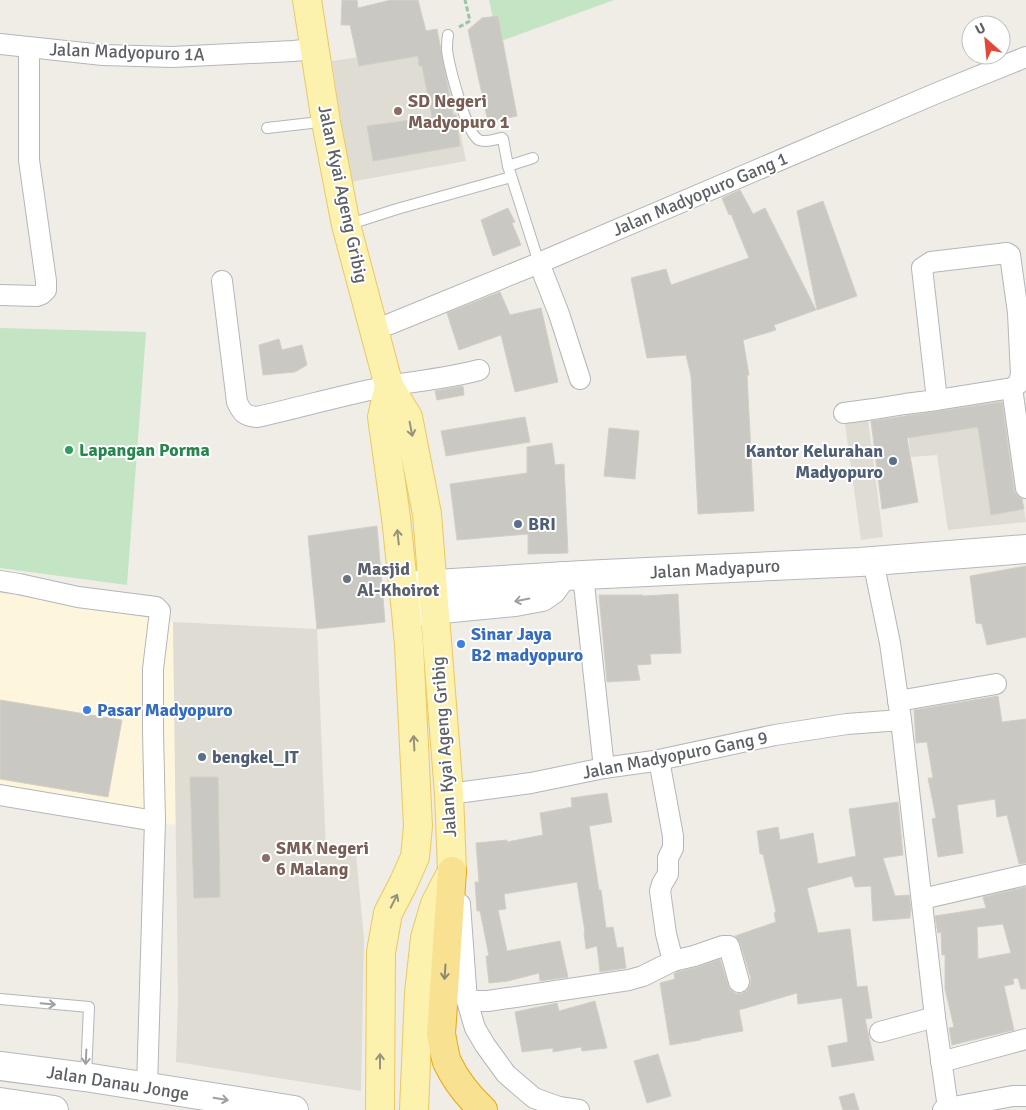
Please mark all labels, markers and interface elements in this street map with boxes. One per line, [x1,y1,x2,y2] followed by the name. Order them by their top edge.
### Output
[961,15,1011,65] north arrow
[972,19,988,39] text: U
[49,38,205,66] street label: Jalan Madyopuro 1A
[408,90,510,133] place label: SD Negeri Madyopuro 1
[313,103,373,285] street label: Jalan Kyai Ageng Gribig
[392,105,404,117] marker: SD Negeri Madyopuro 1
[609,147,791,241] street label: Jalan Madyopuro Gang 1
[406,421,416,437] one-way arrow
[79,439,210,461] place label: Lapangan Porma
[745,440,883,483] place label: Kantor Kelurahan Madyopuro
[63,444,75,456] marker: Lapangan Porma
[887,455,899,467] marker: Kantor Kelurahan Madyopuro
[528,513,556,535] place label: BRI
[512,518,524,530] marker: BRI
[393,529,403,545] one-way arrow
[649,555,781,583] street label: Jalan Madyapuro
[357,558,439,601] place label: Masjid Al-Khoirot
[341,573,353,585] marker: Masjid Al-Khoirot
[515,596,531,606] one-way arrow
[471,623,583,666] place label: Sinar Jaya B2 madyopuro
[455,638,467,650] marker: Sinar Jaya B2 madyopuro
[427,656,461,838] street label: Jalan Kyai Ageng Gribig
[97,699,233,721] place label: Pasar Madyopuro
[81,704,93,716] marker: Pasar Madyopuro
[580,726,770,784] street label: Jalan Madyopuro Gang 9
[409,735,418,751] one-way arrow
[212,746,300,768] place label: bengkel_IT
[196,751,208,763] marker: bengkel_IT
[276,837,369,880] place label: SMK Negeri 6 Malang
[260,852,272,864] marker: SMK Negeri 6 Malang
[390,894,399,909] one-way arrow
[440,963,450,979] one-way arrow
[40,999,56,1009] one-way arrow
[82,1049,91,1065] one-way arrow
[375,1054,385,1070] one-way arrow
[45,1061,191,1105] street label: Jalan Danau Jonge
[213,1094,229,1104] one-way arrow

